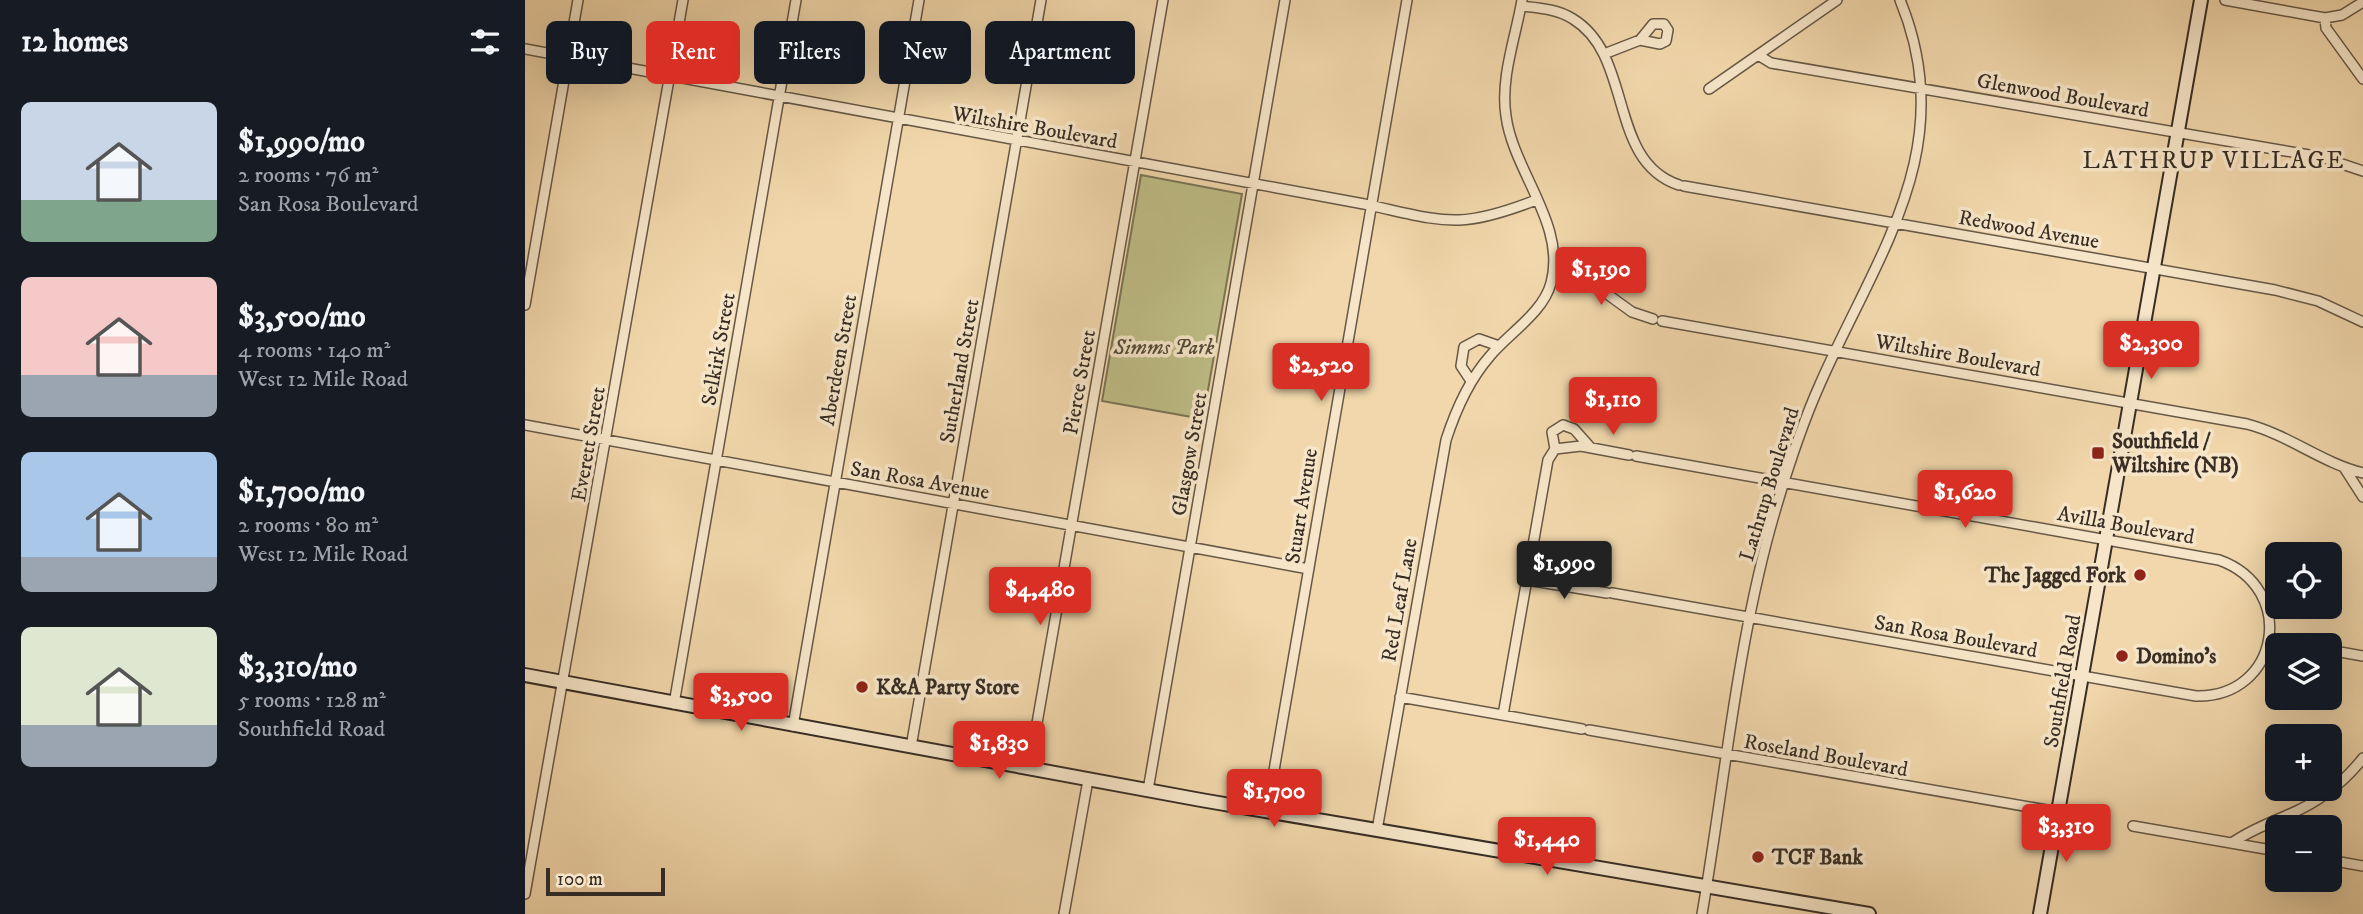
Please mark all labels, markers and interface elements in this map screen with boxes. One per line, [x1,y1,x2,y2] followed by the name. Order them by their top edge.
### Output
[546,21,632,84] chip: Buy
[646,21,740,84] chip: Rent
[754,21,865,84] chip: Filters
[879,21,971,84] chip: New
[985,21,1135,84] chip: Apartment
[466,23,504,61] icon: filters
[21,24,128,61] text: 12 homes
[1975,68,2151,124] street label: Glenwood Boulevard
[949,101,1120,155] street label: Wiltshire Boulevard
[238,124,365,161] text: $1,990/mo
[77,130,161,214] icon: home
[2083,146,2345,176] district label: LATHRUP VILLAGE
[238,161,378,190] text: 2 rooms · 76 m²
[238,190,419,219] text: San Rosa Boulevard
[1956,205,2101,255] street label: Redwood Avenue
[1544,247,1658,307] pin: $1,190
[1571,255,1631,284] text: $1,190
[696,290,742,408] street label: Selkirk Street
[815,292,863,428] street label: Aberdeen Street
[935,297,986,445] street label: Sutherland Street
[238,299,366,336] text: $3,500/mo
[77,305,161,389] icon: home
[2094,322,2208,381] pin: $2,300
[1058,327,1102,437] street label: Pierce Street
[1872,329,2043,383] street label: Wiltshire Boulevard
[2119,329,2183,358] text: $2,300
[1113,335,1215,361] park label: Simms Park
[238,336,391,365] text: 4 rooms · 140 m²
[1264,344,1378,403] pin: $2,520
[1288,351,1354,380] text: $2,520
[238,365,408,394] text: West 12 Mile Road
[1556,378,1670,437] pin: $1,110
[566,384,612,504] street label: Everett Street
[1585,385,1641,414] text: $1,110
[1166,390,1214,518] street label: Glasgow Street
[1734,404,1806,564] street label: Lathrup Boulevard
[2111,429,2239,479] place label: Southfield / Wiltshire (NB)
[2090,445,2106,461] marker: Southfield / Wiltshire (NB)
[1280,446,1324,566] street label: Stuart Avenue
[848,456,992,506] street label: San Rosa Avenue
[1908,470,2022,530] pin: $1,620
[238,474,365,511] text: $1,700/mo
[1934,478,1996,507] text: $1,620
[77,480,161,564] icon: home
[2055,501,2197,551] street label: Avilla Boulevard
[238,511,378,540] text: 2 rooms · 80 m²
[1376,536,1424,664] street label: Red Leaf Lane
[238,540,408,569] text: West 12 Mile Road
[1507,542,1621,601] pin: $1,990
[2265,542,2342,892] map controls
[2265,542,2342,619] button: locate
[1533,549,1595,578] text: $1,990
[1984,563,2127,589] place label: The Jagged Fork
[2132,567,2148,583] marker: The Jagged Fork
[983,568,1097,627] pin: $4,480
[1005,575,1075,604] text: $4,480
[1872,610,2040,664] street label: San Rosa Boulevard
[2039,612,2088,750] street label: Southfield Road
[2265,633,2342,710] button: layers
[2136,644,2216,670] place label: Domino's
[2114,648,2130,664] marker: Domino's
[238,649,357,686] text: $3,310/mo
[77,655,161,739] icon: home
[684,674,798,733] pin: $3,500
[876,675,1020,701] place label: K&A Party Store
[854,679,870,695] marker: K&A Party Store
[709,681,773,710] text: $3,500
[238,686,386,715] text: 5 rooms · 128 m²
[238,715,385,744] text: Southfield Road
[942,722,1056,781] pin: $1,830
[2265,724,2342,801] button: +
[969,729,1029,758] text: $1,830
[1742,729,1910,783] street label: Roseland Boulevard
[1217,770,1331,829] pin: $1,700
[1243,777,1305,806] text: $1,700
[2009,804,2123,864] pin: $3,310
[2038,812,2094,841] text: $3,310
[2265,815,2342,892] button: −
[1490,818,1604,877] pin: $1,440
[1514,825,1580,854] text: $1,440
[1771,845,1863,871] place label: TCF Bank
[1750,849,1766,865] marker: TCF Bank
[546,865,665,897] scale bar
[557,868,603,891] text: 100 m

